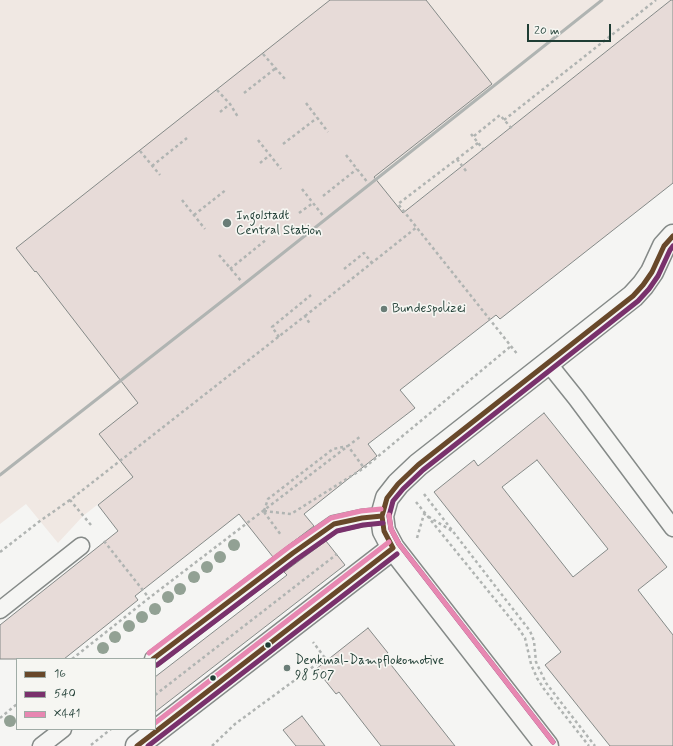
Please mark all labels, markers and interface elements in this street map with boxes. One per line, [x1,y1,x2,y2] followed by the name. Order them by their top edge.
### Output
[529,16,613,42] scale bar
[534,23,560,39] text: 20 m
[236,208,322,239] place label: Ingolstadt Central Station
[221,217,233,229] marker: Ingolstadt Central Station
[392,301,466,317] place label: Bundespolizei
[379,304,389,314] marker: Bundespolizei
[263,640,273,650] unlabelled marker
[295,653,444,684] place label: Denkmal-Dampflokomotive 98 507
[16,658,156,730] legend
[282,663,292,673] marker: Denkmal-Dampflokomotive 98 507
[54,666,66,682] text: 16
[208,673,218,683] unlabelled marker
[54,686,76,702] text: 540
[54,706,81,722] text: X441

